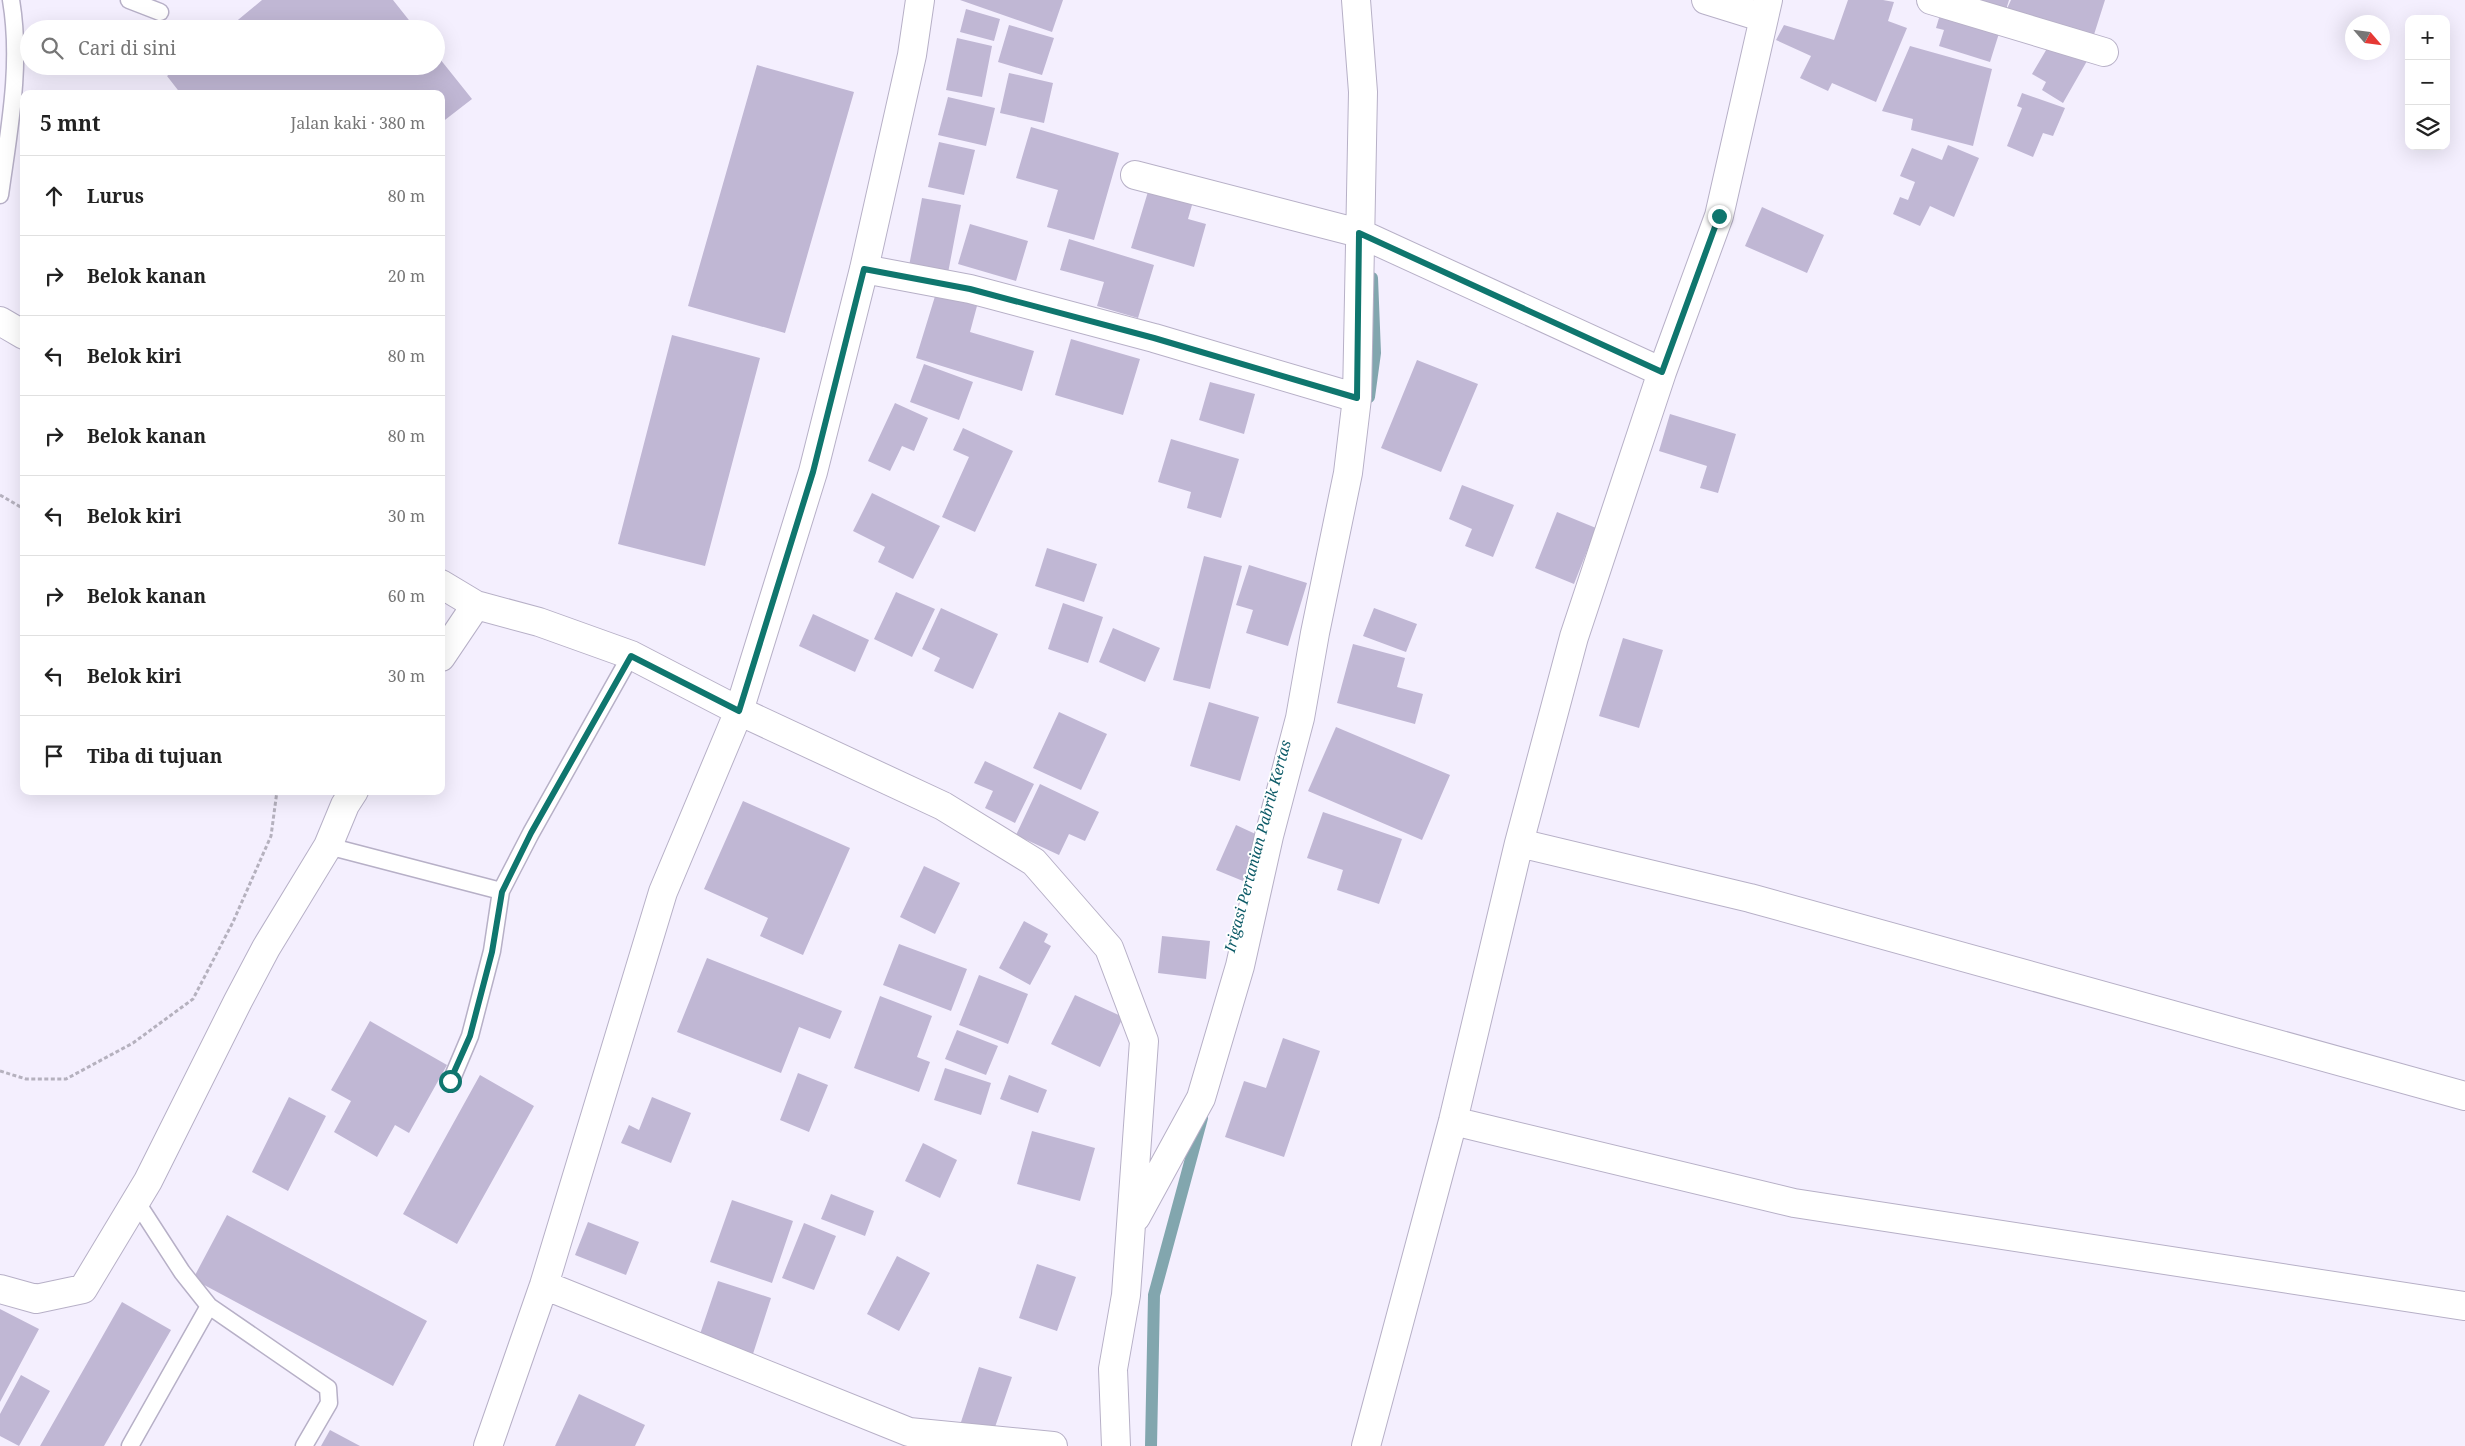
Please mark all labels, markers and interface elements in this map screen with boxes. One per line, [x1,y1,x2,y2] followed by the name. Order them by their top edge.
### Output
[2345,15,2390,60] north arrow
[2405,15,2450,150] map controls
[2405,15,2450,60] button: +
[20,20,445,75] search box
[38,34,66,62] icon: search
[78,35,176,61] text: Cari di sini
[2405,60,2450,105] button: −
[2405,105,2450,150] button: layers
[40,109,101,137] text: 5 mnt
[291,112,425,134] text: Jalan kaki · 380 m
[40,182,68,210] icon: ahead
[87,183,144,209] text: Lurus
[388,185,425,207] text: 80 m
[1708,205,1731,228] route end
[40,262,68,290] icon: right
[87,263,206,289] text: Belok kanan
[388,265,425,287] text: 20 m
[40,342,68,370] icon: left
[87,343,181,369] text: Belok kiri
[388,345,425,367] text: 80 m
[40,422,68,450] icon: right
[87,423,206,449] text: Belok kanan
[388,425,425,447] text: 80 m
[40,502,68,530] icon: left
[87,503,181,529] text: Belok kiri
[388,505,425,527] text: 30 m
[40,582,68,610] icon: right
[87,583,206,609] text: Belok kanan
[388,585,425,607] text: 60 m
[40,662,68,690] icon: left
[87,663,181,689] text: Belok kiri
[388,665,425,687] text: 30 m
[1219,738,1295,955] water label: Irigasi Pertanian Pabrik Kertas
[40,742,68,770] icon: arrive
[87,743,222,769] text: Tiba di tujuan
[439,1070,462,1093] route start

